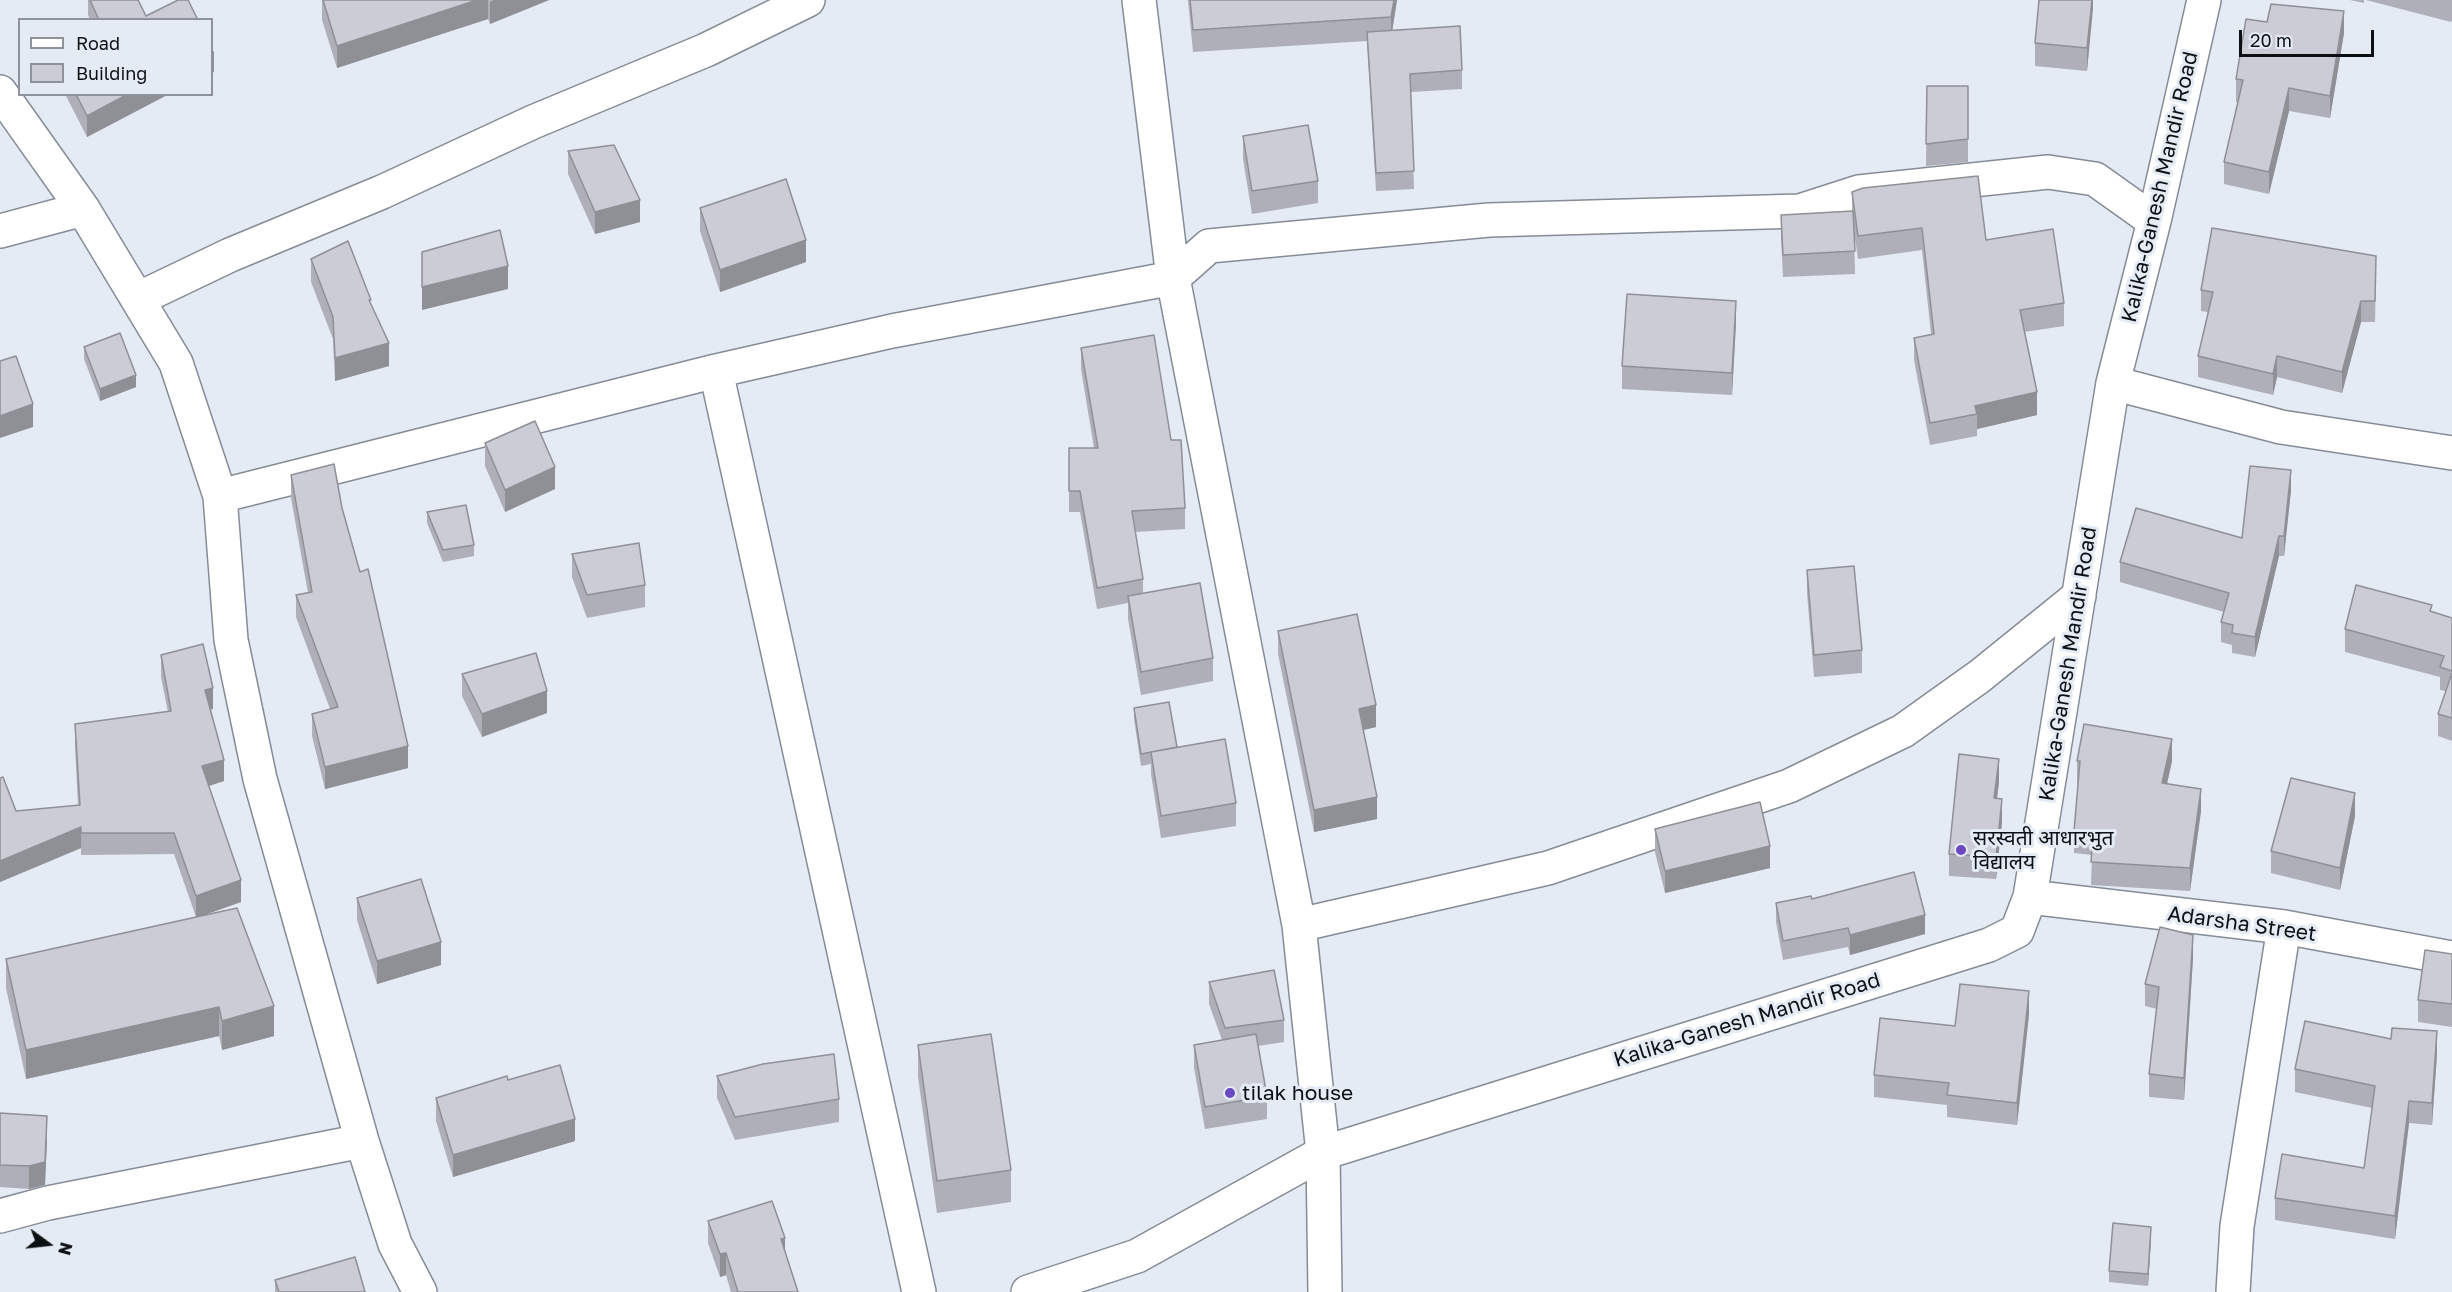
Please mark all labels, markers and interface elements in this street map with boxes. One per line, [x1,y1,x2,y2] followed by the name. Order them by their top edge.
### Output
[18,18,213,96] legend
[2242,18,2377,56] scale bar
[2250,29,2292,51] text: 20 m
[76,32,120,54] text: Road
[2117,49,2203,325] street label: Kalika-Ganesh Mandir Road
[76,62,147,84] text: Building
[2034,525,2102,803] street label: Kalika-Ganesh Mandir Road
[1973,825,2113,875] place label: सरस्वती आधारभुत विद्यालय
[1954,843,1968,857] marker: सरस्वती आधारभुत विद्यालय
[2166,901,2318,947] street label: Adarsha Street
[1611,967,1883,1073] street label: Kalika-Ganesh Mandir Road
[1242,1080,1353,1106] place label: tilak house
[1223,1086,1237,1100] marker: tilak house
[18,1214,78,1274] north arrow
[54,1240,77,1257] text: N

